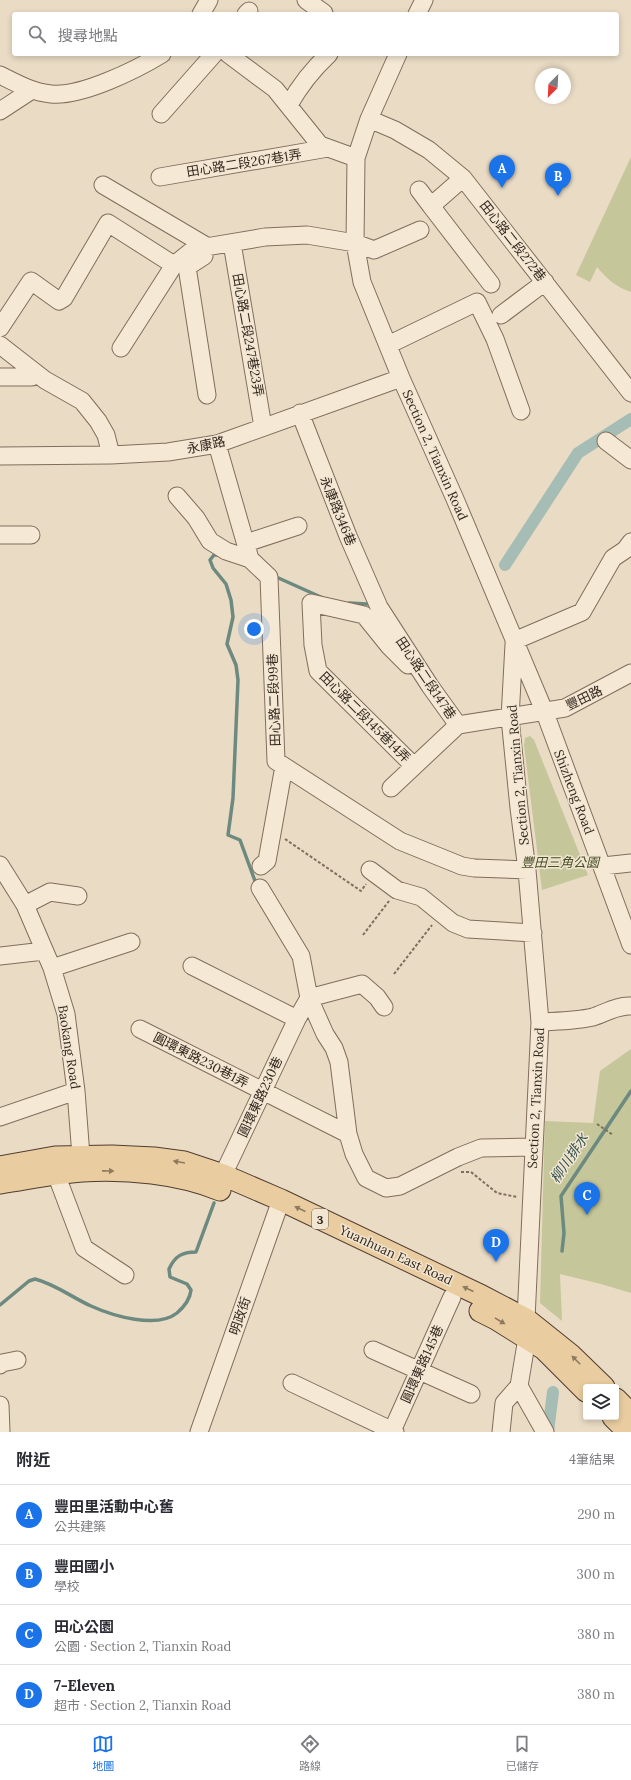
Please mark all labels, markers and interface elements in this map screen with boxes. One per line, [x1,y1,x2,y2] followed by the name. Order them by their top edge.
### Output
[12,12,619,56] search box
[26,23,48,45] icon: search
[58,26,118,45] text: 搜尋地點
[535,68,571,104] north arrow
[185,146,303,180] street label: 田心路二段267巷1弄
[489,155,515,188] pin: A
[545,163,571,196] pin: B
[476,197,550,285] street label: 田心路二段272巷
[229,272,267,398] street label: 田心路二段247巷23弄
[399,387,472,523] street label: Section 2, Tianxin Road
[185,433,227,457] street label: 永康路
[316,474,360,548] street label: 永康路346巷
[244,619,264,639] your location
[392,634,460,722] street label: 田心路二段147巷
[264,653,284,747] street label: 田心路二段99巷
[316,668,414,766] street label: 田心路二段145巷14弄
[563,682,605,714] street label: 豐田路
[503,704,533,846] street label: Section 2, Tianxin Road
[550,747,598,837] street label: Shizheng Road
[521,854,601,871] park label: 豐田三角公園
[54,1004,84,1090] street label: Baokang Road
[524,1027,548,1169] street label: Section 2, Tianxin Road
[150,1029,252,1091] street label: 圓環東路230巷1弄
[234,1054,286,1140] street label: 圓環東路230巷
[546,1129,593,1186] water label: 柳川排水
[173,1159,185,1165] one-way arrow
[102,1167,114,1174] one-way arrow
[574,1182,600,1215] pin: C
[294,1206,306,1212] one-way arrow
[312,1209,328,1229] road number: 3
[336,1221,456,1289] street label: Yuanhuan East Road
[483,1229,509,1262] pin: D
[462,1286,474,1292] one-way arrow
[226,1295,254,1337] street label: 明政街
[494,1318,506,1325] one-way arrow
[397,1322,447,1406] street label: 圓環東路145巷
[571,1355,581,1364] one-way arrow
[583,1384,619,1420] map controls
[583,1384,619,1420] button: layers
[16,1449,50,1471] text: 附近
[569,1451,615,1468] text: 4筆結果
[54,1497,174,1516] text: 豐田里活動中心舊
[25,1506,33,1523] text: A
[577,1506,615,1523] text: 290 m
[54,1518,106,1535] text: 公共建築
[54,1557,114,1576] text: 豐田國小
[25,1566,33,1583] text: B
[577,1566,615,1583] text: 300 m
[54,1578,80,1595] text: 學校
[54,1617,114,1636] text: 田心公園
[25,1626,33,1643] text: C
[577,1626,615,1643] text: 380 m
[54,1638,231,1655] text: 公園 · Section 2, Tianxin Road
[54,1676,115,1695] text: 7-Eleven
[24,1686,34,1703] text: D
[577,1686,615,1703] text: 380 m
[54,1697,231,1714] text: 超市 · Section 2, Tianxin Road
[92,1733,114,1773] tab: 地圖
[299,1733,321,1773] tab: 路線
[506,1733,539,1773] tab: 已儲存

